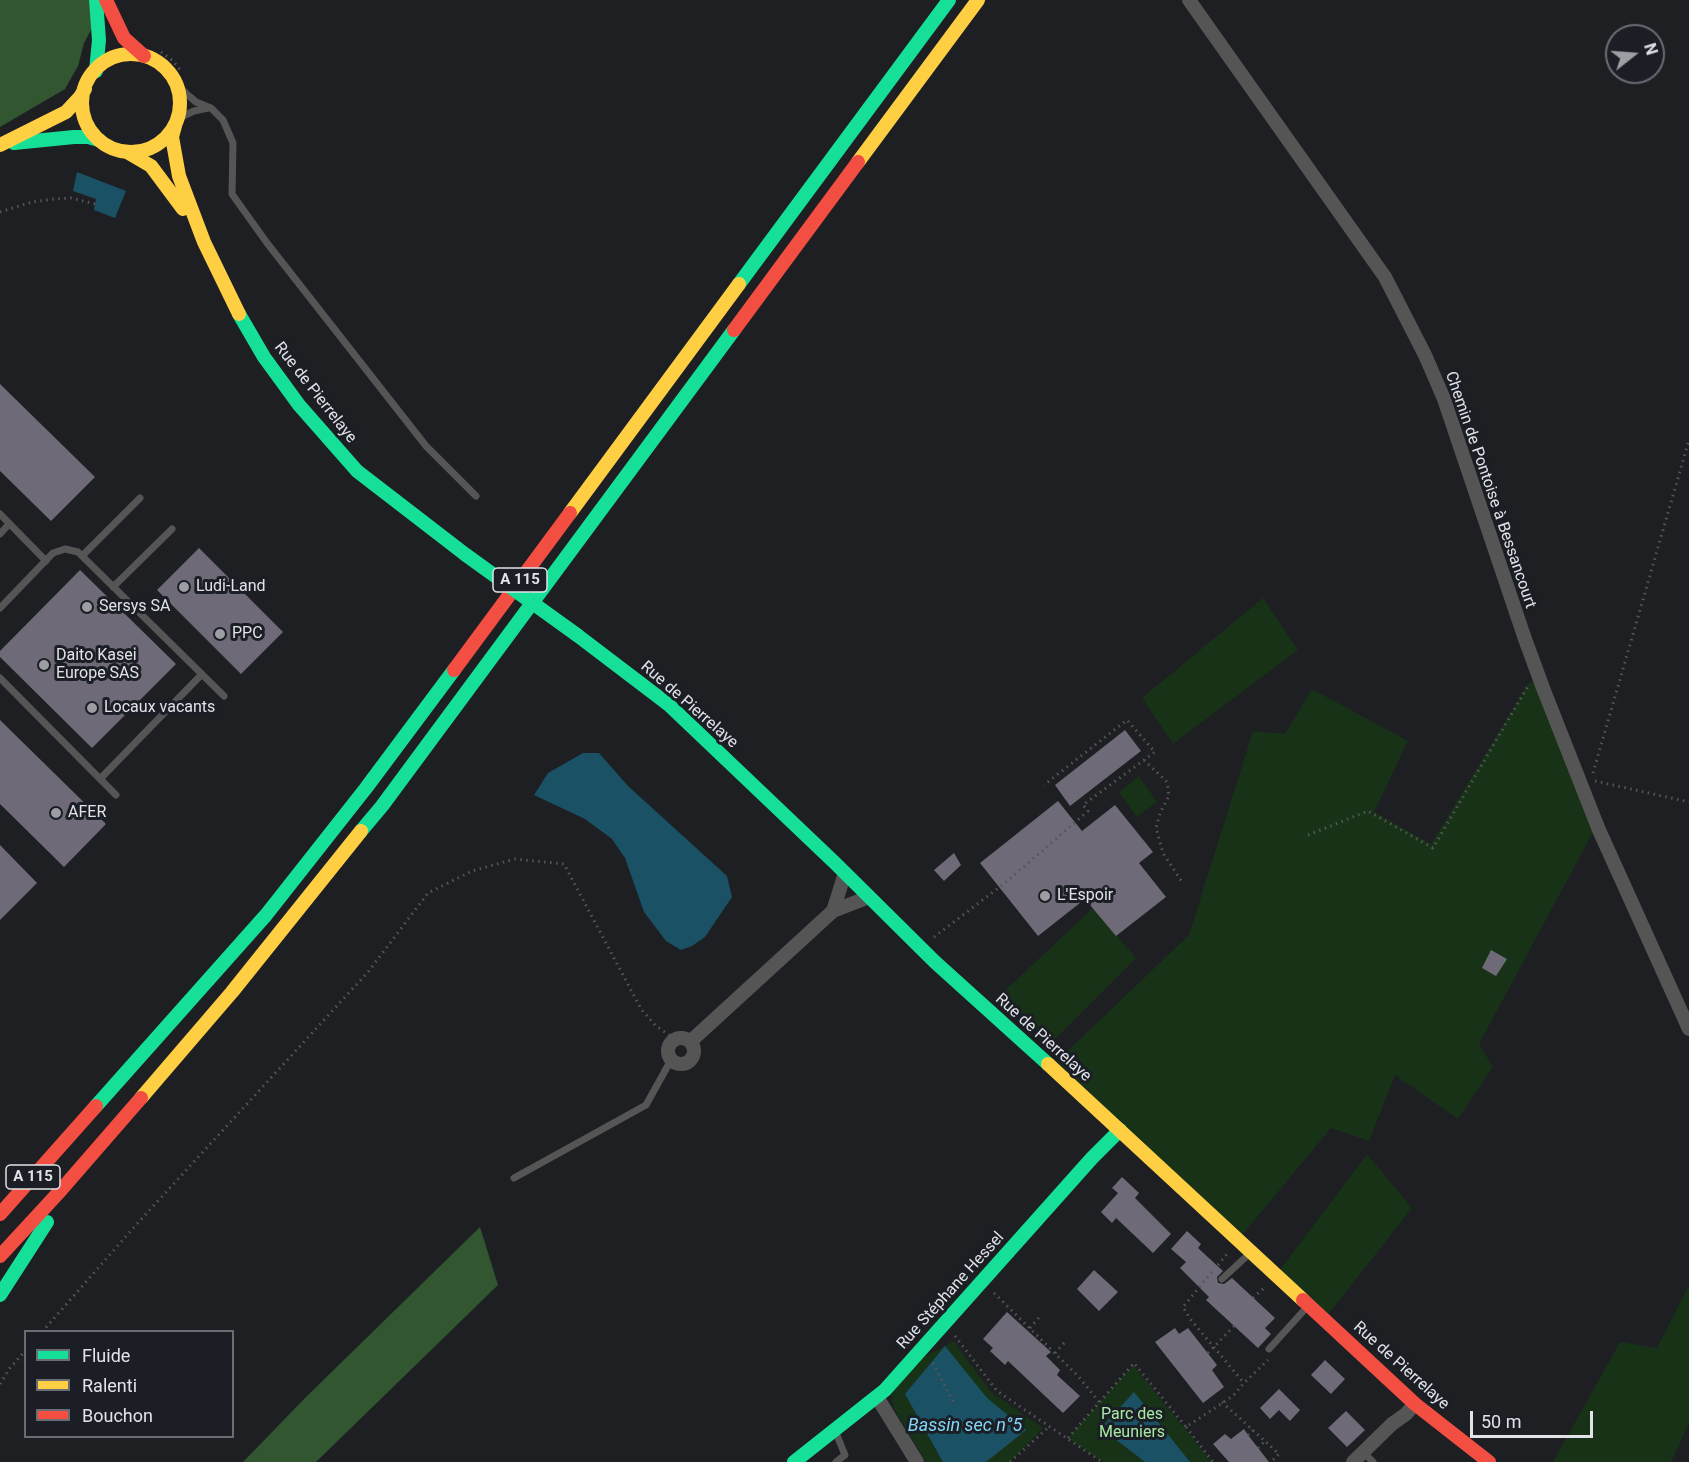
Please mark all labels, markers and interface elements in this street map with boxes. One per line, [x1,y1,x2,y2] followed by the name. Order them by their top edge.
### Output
[1605,24,1665,84] north arrow
[1640,41,1662,57] text: N
[270,339,360,447] street label: Rue de Pierrelaye
[1440,369,1540,611] street label: Chemin de Pontoise à Bessancourt
[493,568,547,592] road number: A 115
[196,577,266,597] place label: Ludi-Land
[177,580,191,594] marker: Ludi-Land
[99,597,170,617] place label: Sersys SA
[80,600,94,614] marker: Sersys SA
[232,624,263,644] place label: PPC
[213,627,227,641] marker: PPC
[56,646,139,684] place label: Daito Kasei Europe SAS
[37,658,51,672] marker: Daito Kasei Europe SAS
[636,658,742,752] street label: Rue de Pierrelaye
[104,698,215,718] place label: Locaux vacants
[85,701,99,715] marker: Locaux vacants
[68,803,106,823] place label: AFER
[49,806,63,820] marker: AFER
[1057,886,1113,906] place label: L'Espoir
[1038,889,1052,903] marker: L'Espoir
[991,990,1095,1086] street label: Rue de Pierrelaye
[6,1165,60,1189] road number: A 115
[893,1228,1009,1354] street label: Rue Stéphane Hessel
[1349,1318,1453,1414] street label: Rue de Pierrelaye
[24,1330,234,1438] legend
[82,1345,130,1366] text: Fluide
[82,1375,137,1396] text: Ralenti
[1473,1399,1596,1437] scale bar
[82,1405,153,1426] text: Bouchon
[1099,1405,1165,1443] park label: Parc des Meuniers
[1481,1411,1521,1432] text: 50 m
[908,1415,1022,1437] water label: Bassin sec n°5

